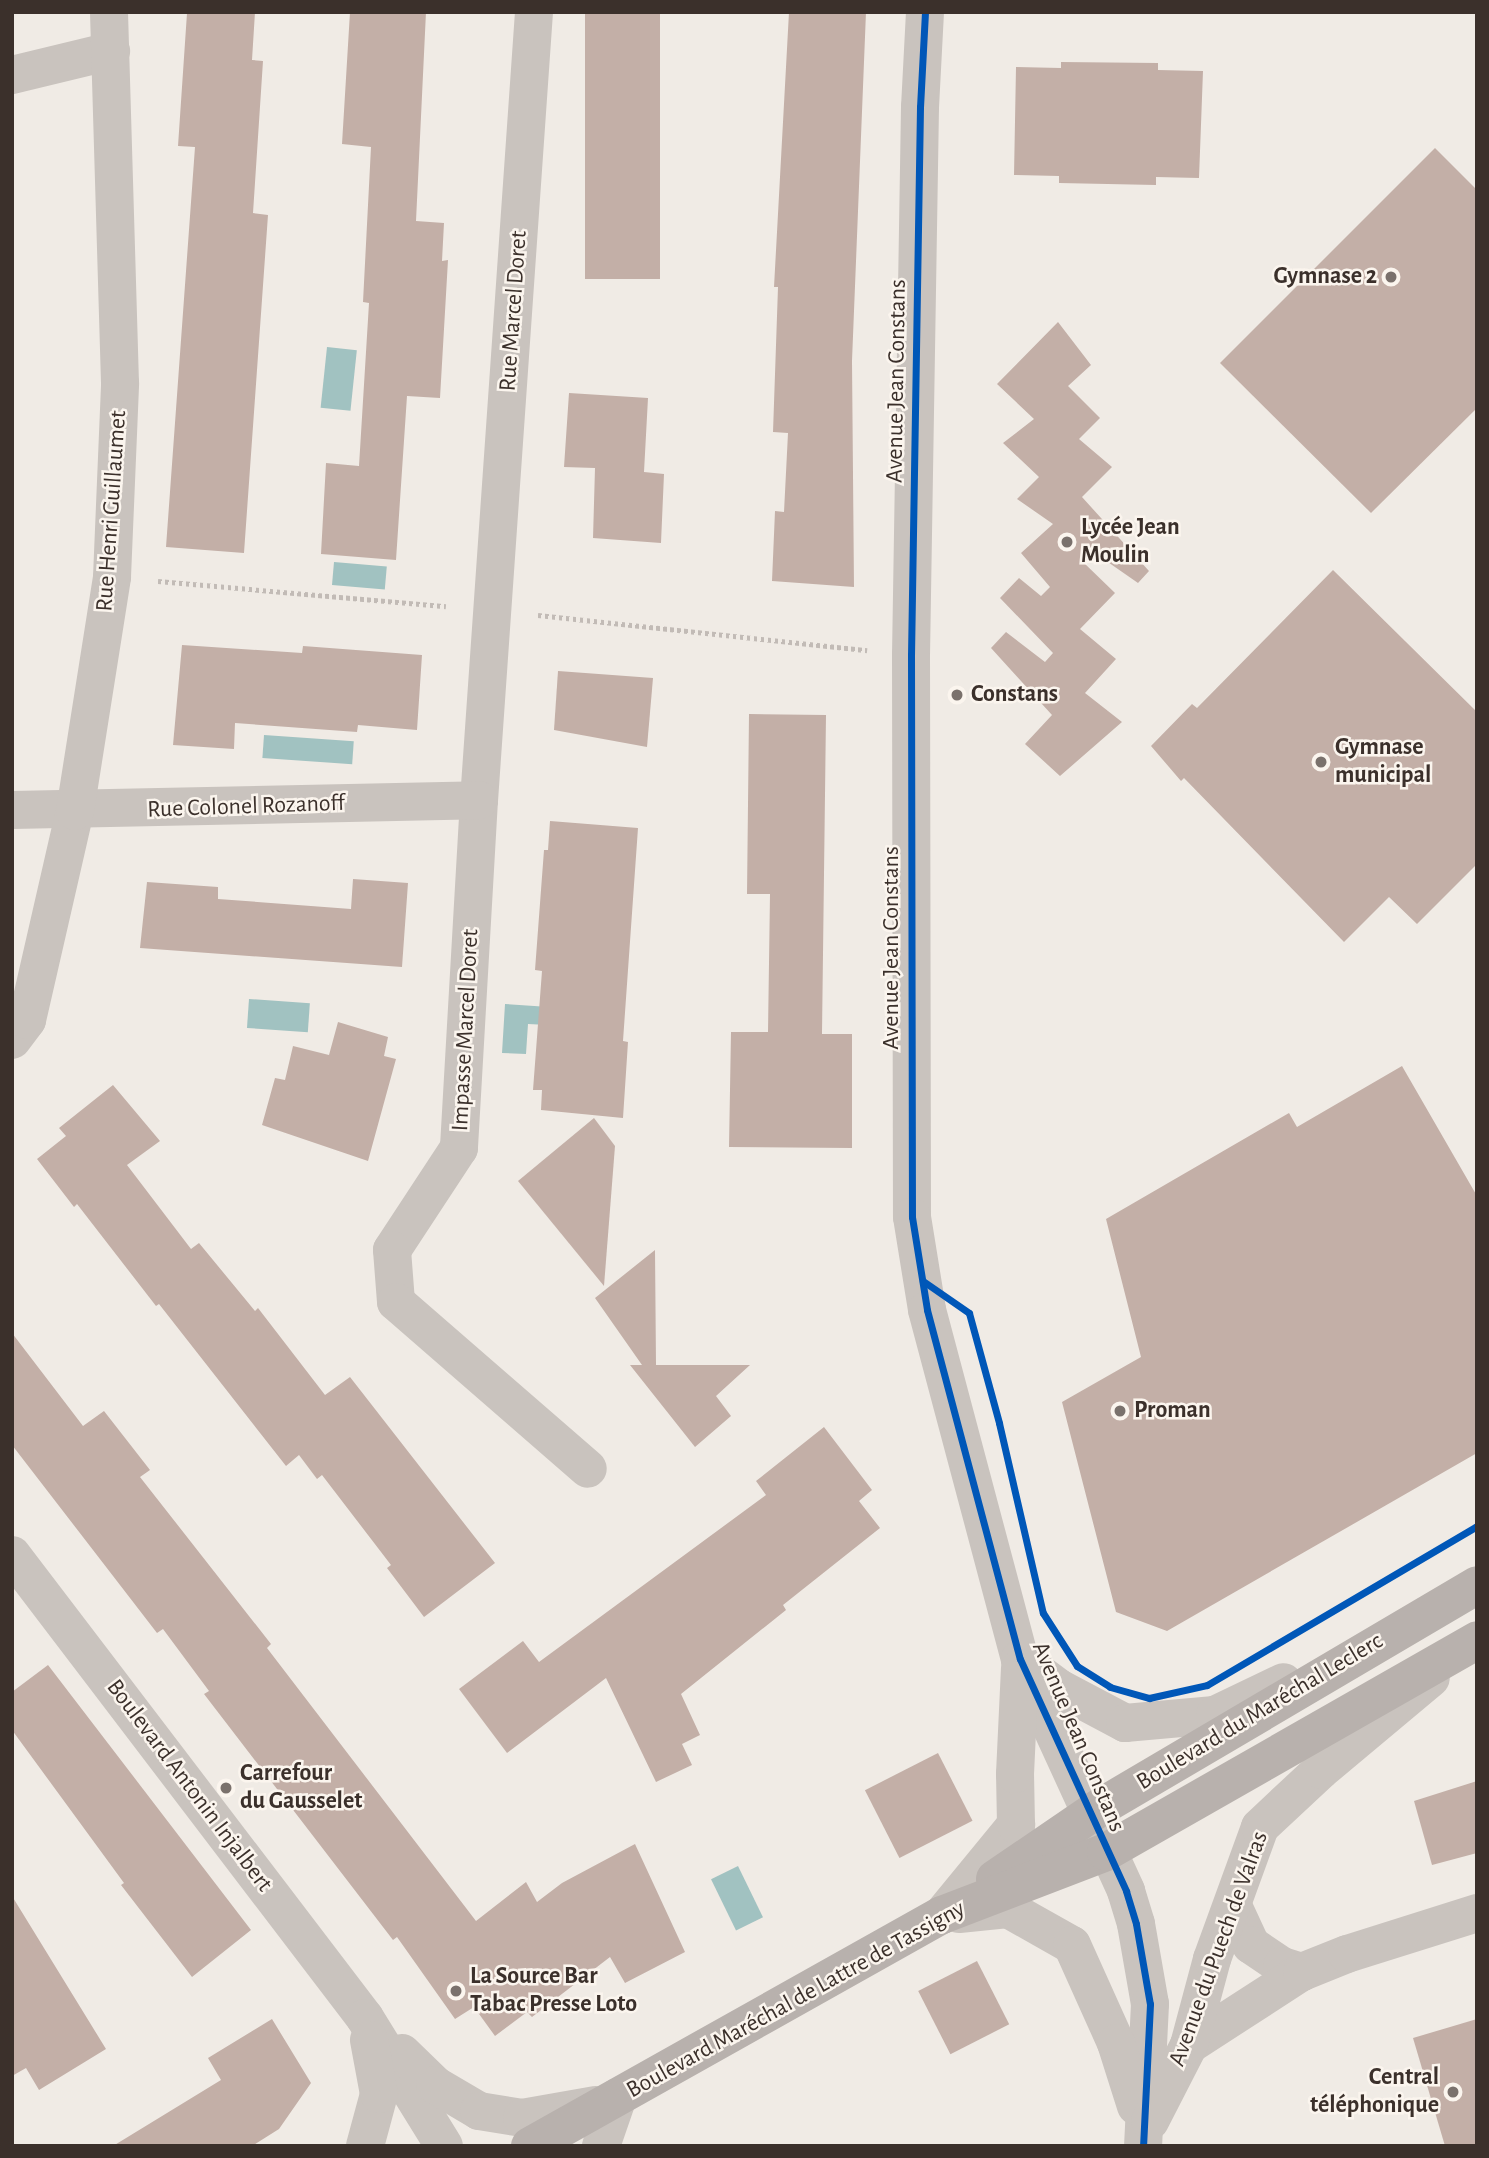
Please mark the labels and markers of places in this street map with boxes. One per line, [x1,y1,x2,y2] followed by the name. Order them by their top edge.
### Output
[1273,263,1377,291] place label: Gymnase 2
[1383,269,1399,285] marker: Gymnase 2
[1081,514,1180,570] place label: Lycée Jean Moulin
[1059,534,1075,550] marker: Lycée Jean Moulin
[971,681,1058,709] place label: Constans
[949,687,965,703] marker: Constans
[1335,734,1431,790] place label: Gymnase municipal
[1313,754,1329,770] marker: Gymnase municipal
[1134,1397,1211,1425] place label: Proman
[1112,1403,1128,1419] marker: Proman
[240,1760,362,1816] place label: Carrefour du Gausselet
[218,1780,234,1796] marker: Carrefour du Gausselet
[470,1963,637,2019] place label: La Source Bar Tabac Presse Loto
[448,1983,464,1999] marker: La Source Bar Tabac Presse Loto
[1310,2064,1439,2120] place label: Central téléphonique
[1445,2084,1461,2100] marker: Central téléphonique

